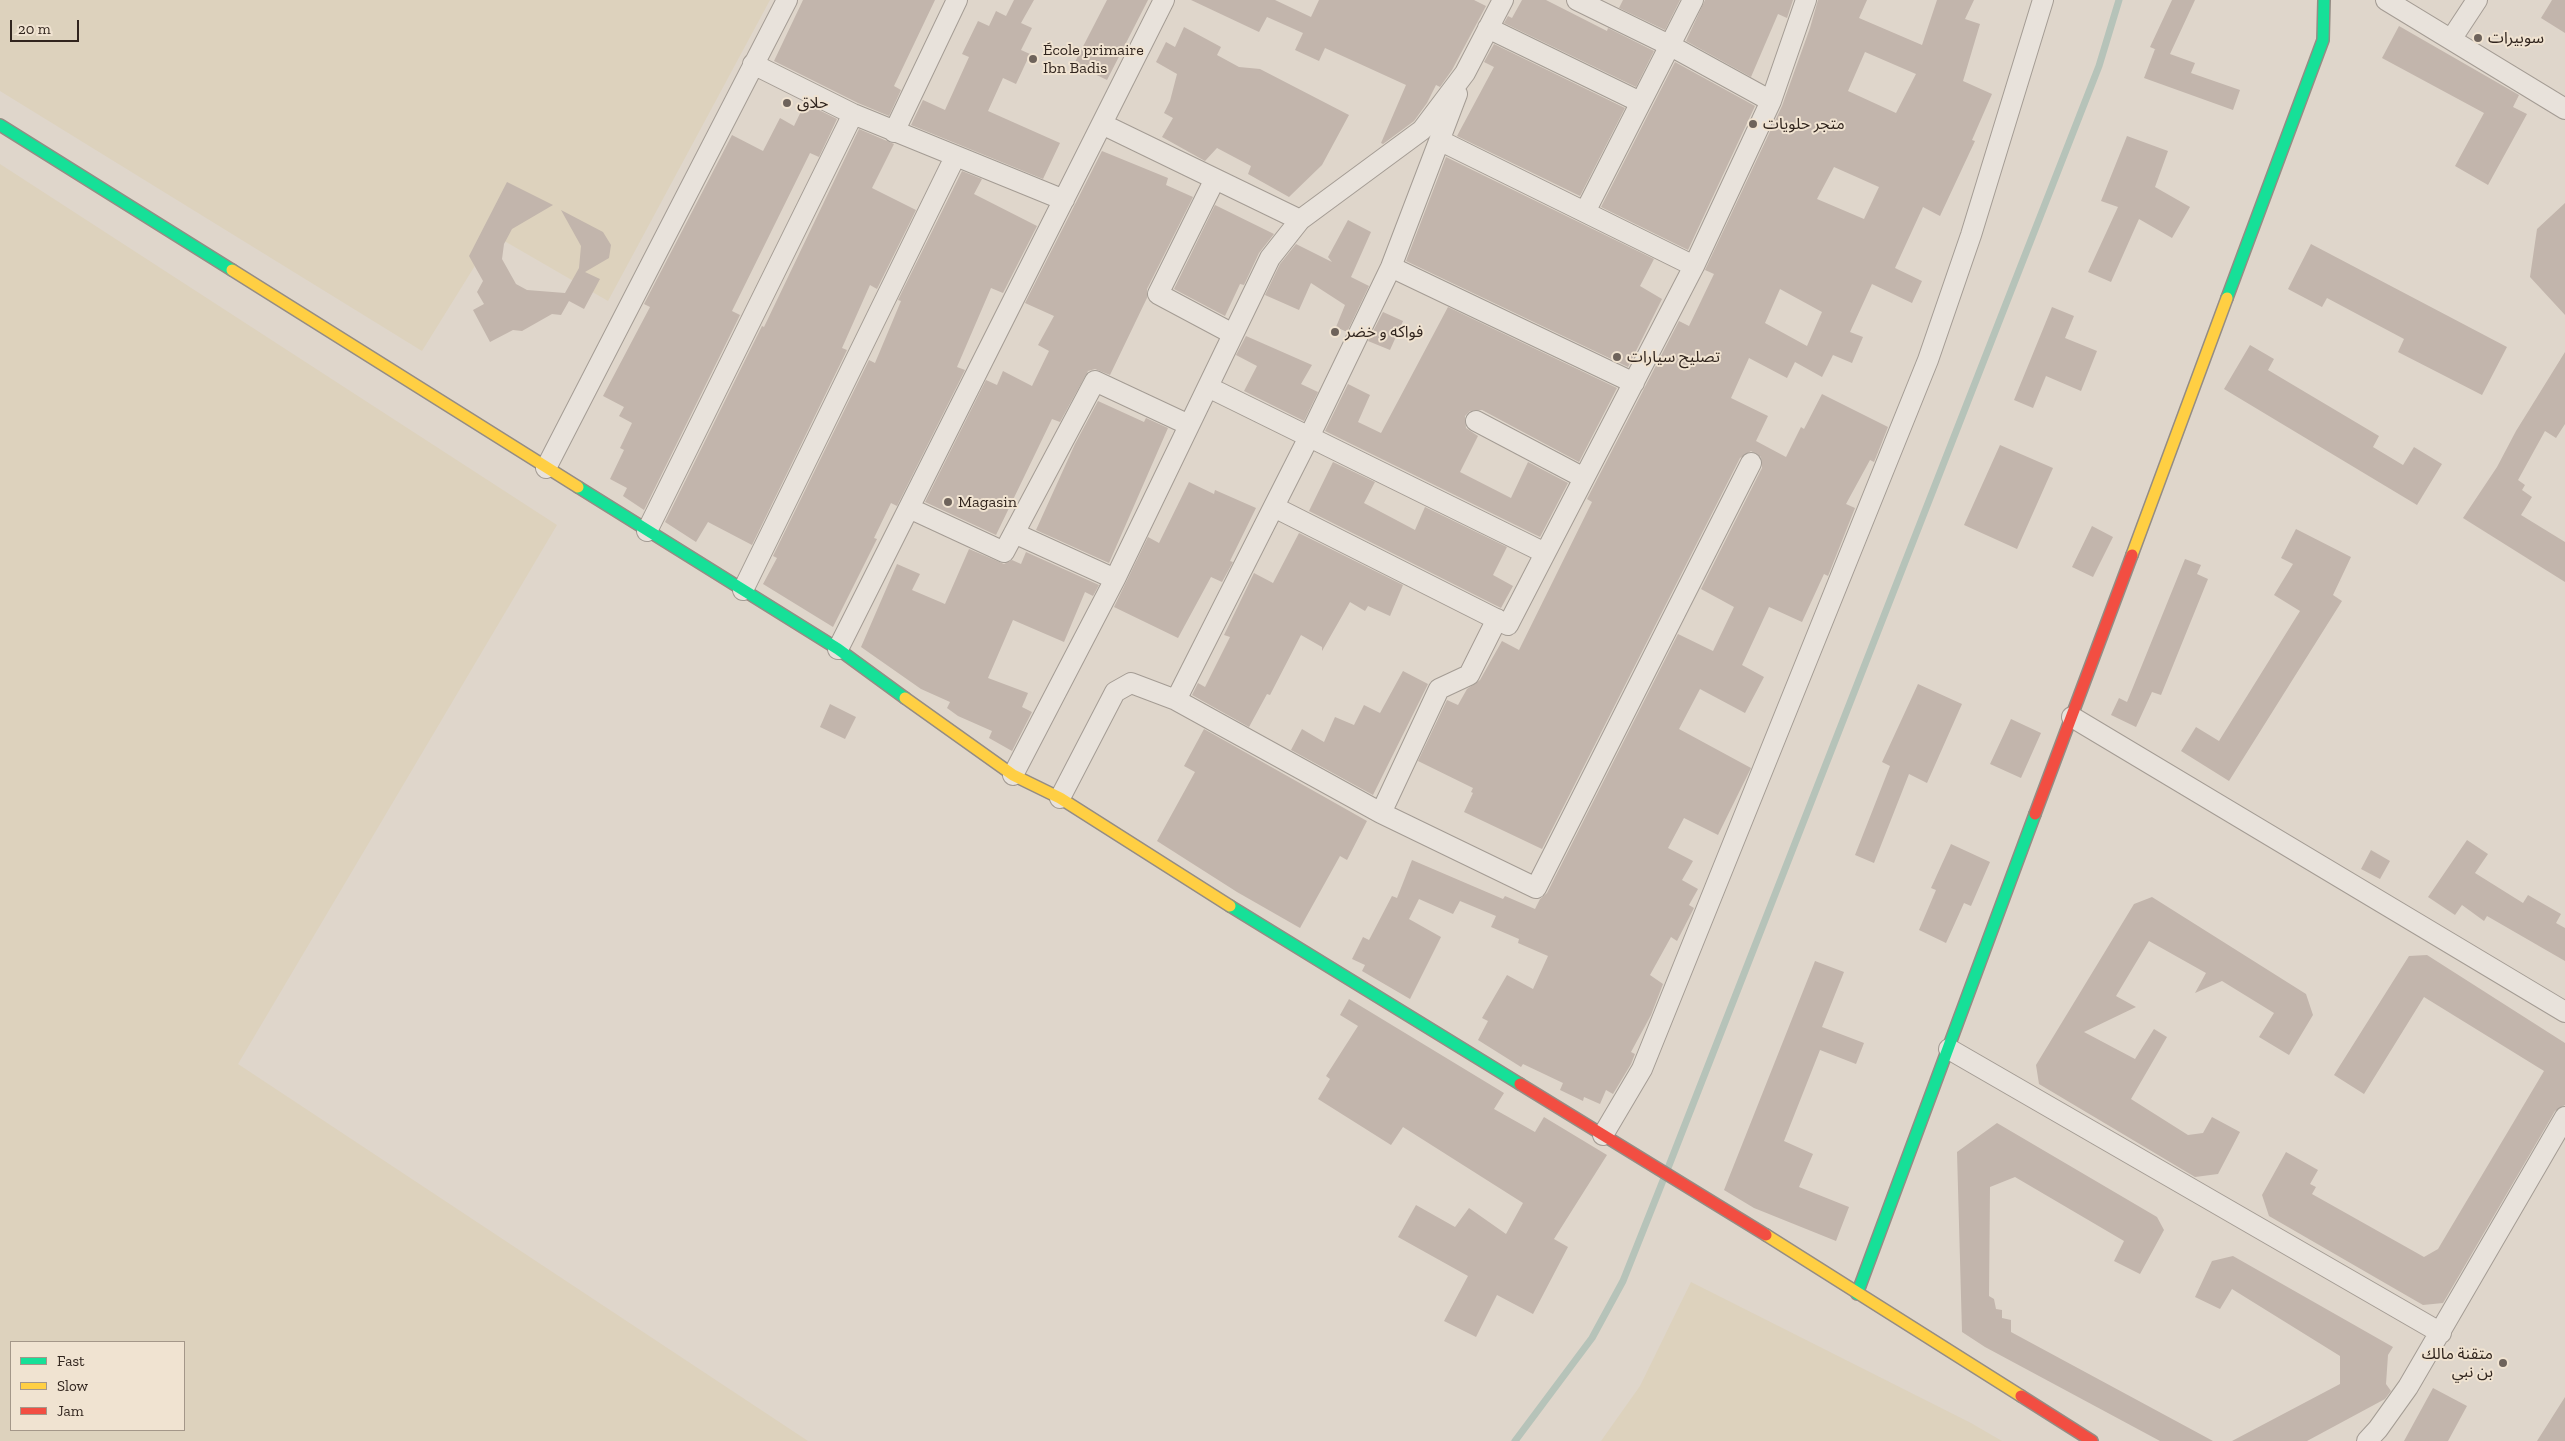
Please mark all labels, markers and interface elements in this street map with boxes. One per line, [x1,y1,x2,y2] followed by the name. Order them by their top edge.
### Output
[12,10,81,42] scale bar
[18,20,51,38] text: 20 m
[2488,28,2544,48] place label: سوبيرات
[2472,32,2484,44] marker: سوبيرات
[1043,40,1144,78] place label: École primaire Ibn Badis
[1027,53,1039,65] marker: École primaire Ibn Badis
[797,93,828,113] place label: حلاق
[781,97,793,109] marker: حلاق
[1763,114,1845,134] place label: متجر حلويات
[1747,118,1759,130] marker: متجر حلويات
[1345,322,1423,342] place label: فواكه و خضر
[1329,326,1341,338] marker: فواكه و خضر
[1627,347,1720,367] place label: تصليح سيارات
[1611,351,1623,363] marker: تصليح سيارات
[958,492,1017,512] place label: Magasin
[942,496,954,508] marker: Magasin
[10,1341,185,1431] legend
[2422,1344,2493,1382] place label: متقنة مالك بن نبي
[57,1352,85,1370] text: Fast
[2497,1357,2509,1369] marker: متقنة مالك بن نبي
[57,1377,88,1395] text: Slow
[57,1402,84,1420] text: Jam

